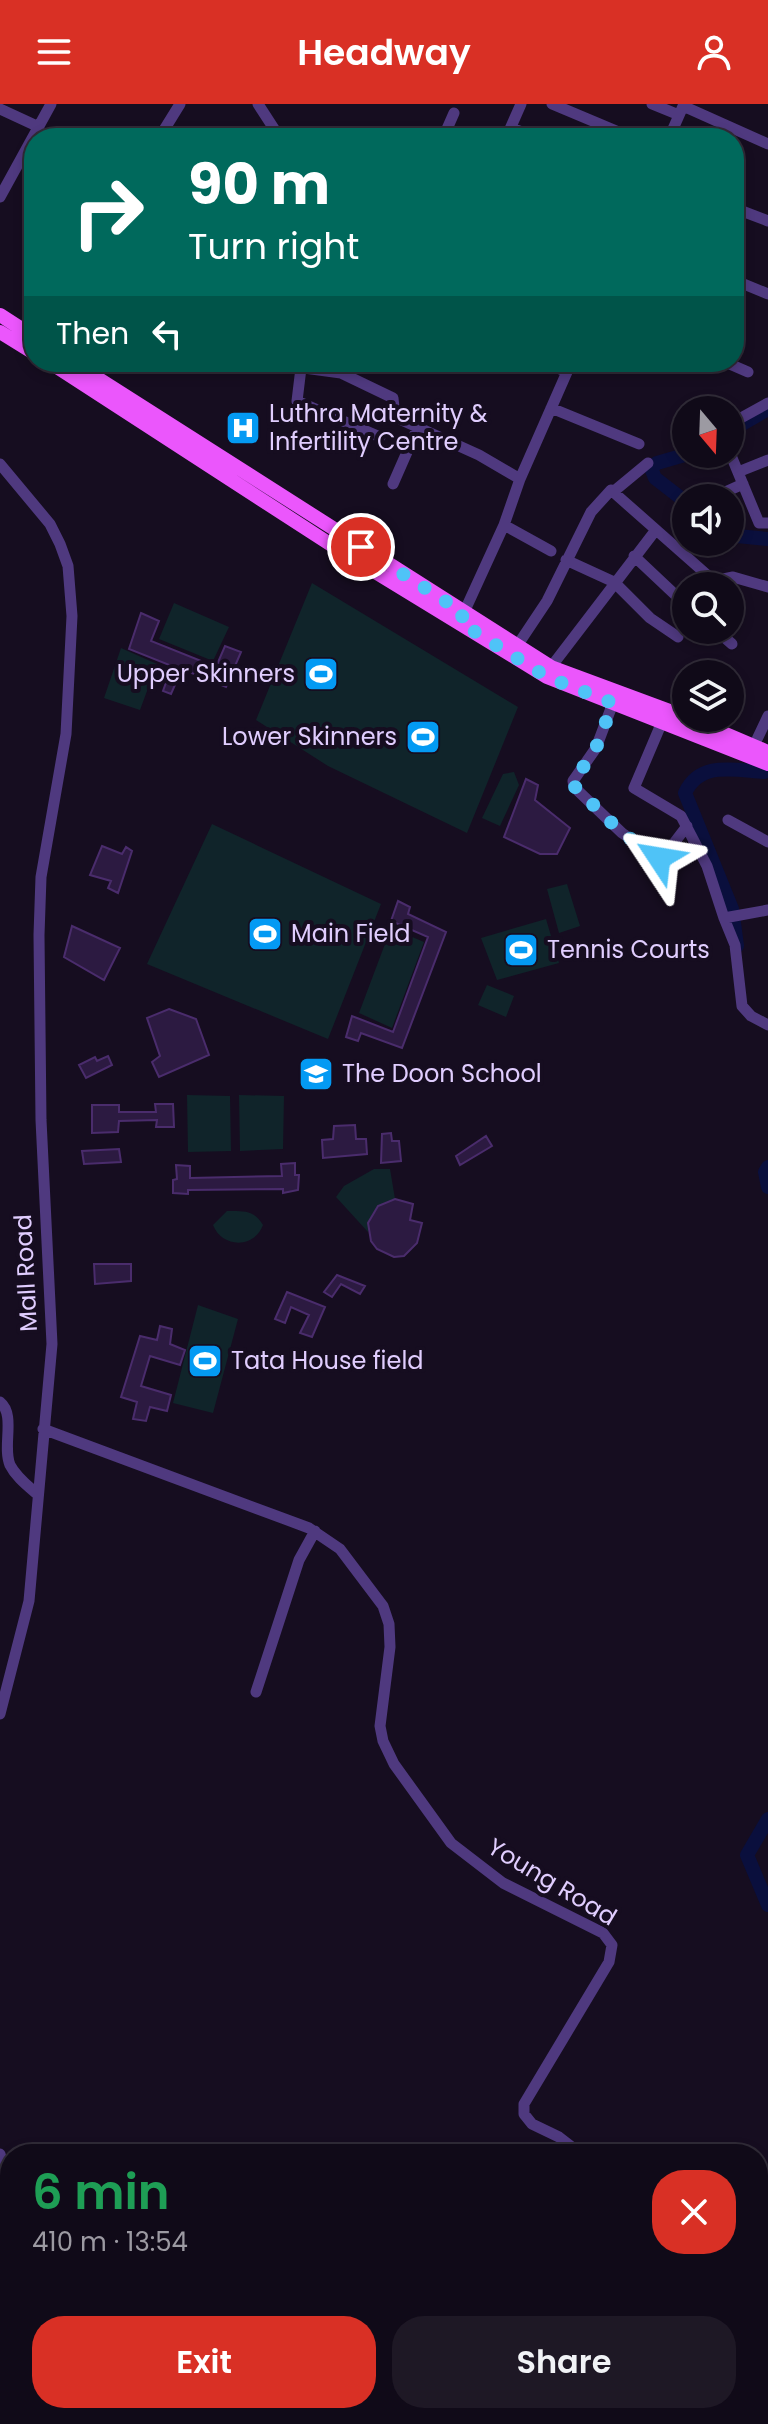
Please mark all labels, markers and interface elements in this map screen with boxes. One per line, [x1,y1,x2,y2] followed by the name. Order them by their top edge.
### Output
[297,27,471,78] text: Headway
[32,30,76,74] icon: menu
[692,30,736,74] icon: person
[188,145,330,224] text: 90 m
[56,160,160,264] icon: right
[188,221,359,272] text: Turn right
[56,312,129,355] text: Then
[145,312,189,356] icon: left
[672,396,744,468] north arrow
[672,396,744,732] map controls
[269,397,488,458] place label: Luthra Maternity & Infertility Centre
[224,409,262,447] hospital icon: Luthra Maternity & Infertility Centre
[672,484,744,556] button: sound
[327,513,395,581] pin
[339,525,383,569] icon: arrive
[672,572,744,644] button: search
[302,655,340,693] sports icon: Upper Skinners
[117,657,295,690] place label: Upper Skinners
[672,660,744,732] button: layers
[404,718,442,756] sports icon: Lower Skinners
[222,720,397,753] place label: Lower Skinners
[617,816,701,900] position arrow
[246,915,284,953] sports icon: Main Field
[291,917,411,950] place label: Main Field
[502,931,540,969] sports icon: Tennis Courts
[547,933,710,966] place label: Tennis Courts
[297,1055,335,1093] school or university icon: The Doon School
[342,1057,542,1090] place label: The Doon School
[6,1213,45,1333] street label: Mall Road
[186,1342,224,1380] sports icon: Tata House field
[231,1344,424,1377] place label: Tata House field
[482,1830,623,1933] street label: Young Road
[32,2159,170,2226] text: 6 min
[652,2170,736,2254] button: close
[32,2224,188,2260] text: 410 m · 13:54
[32,2316,376,2408] button: Exit
[392,2316,736,2408] button: Share

